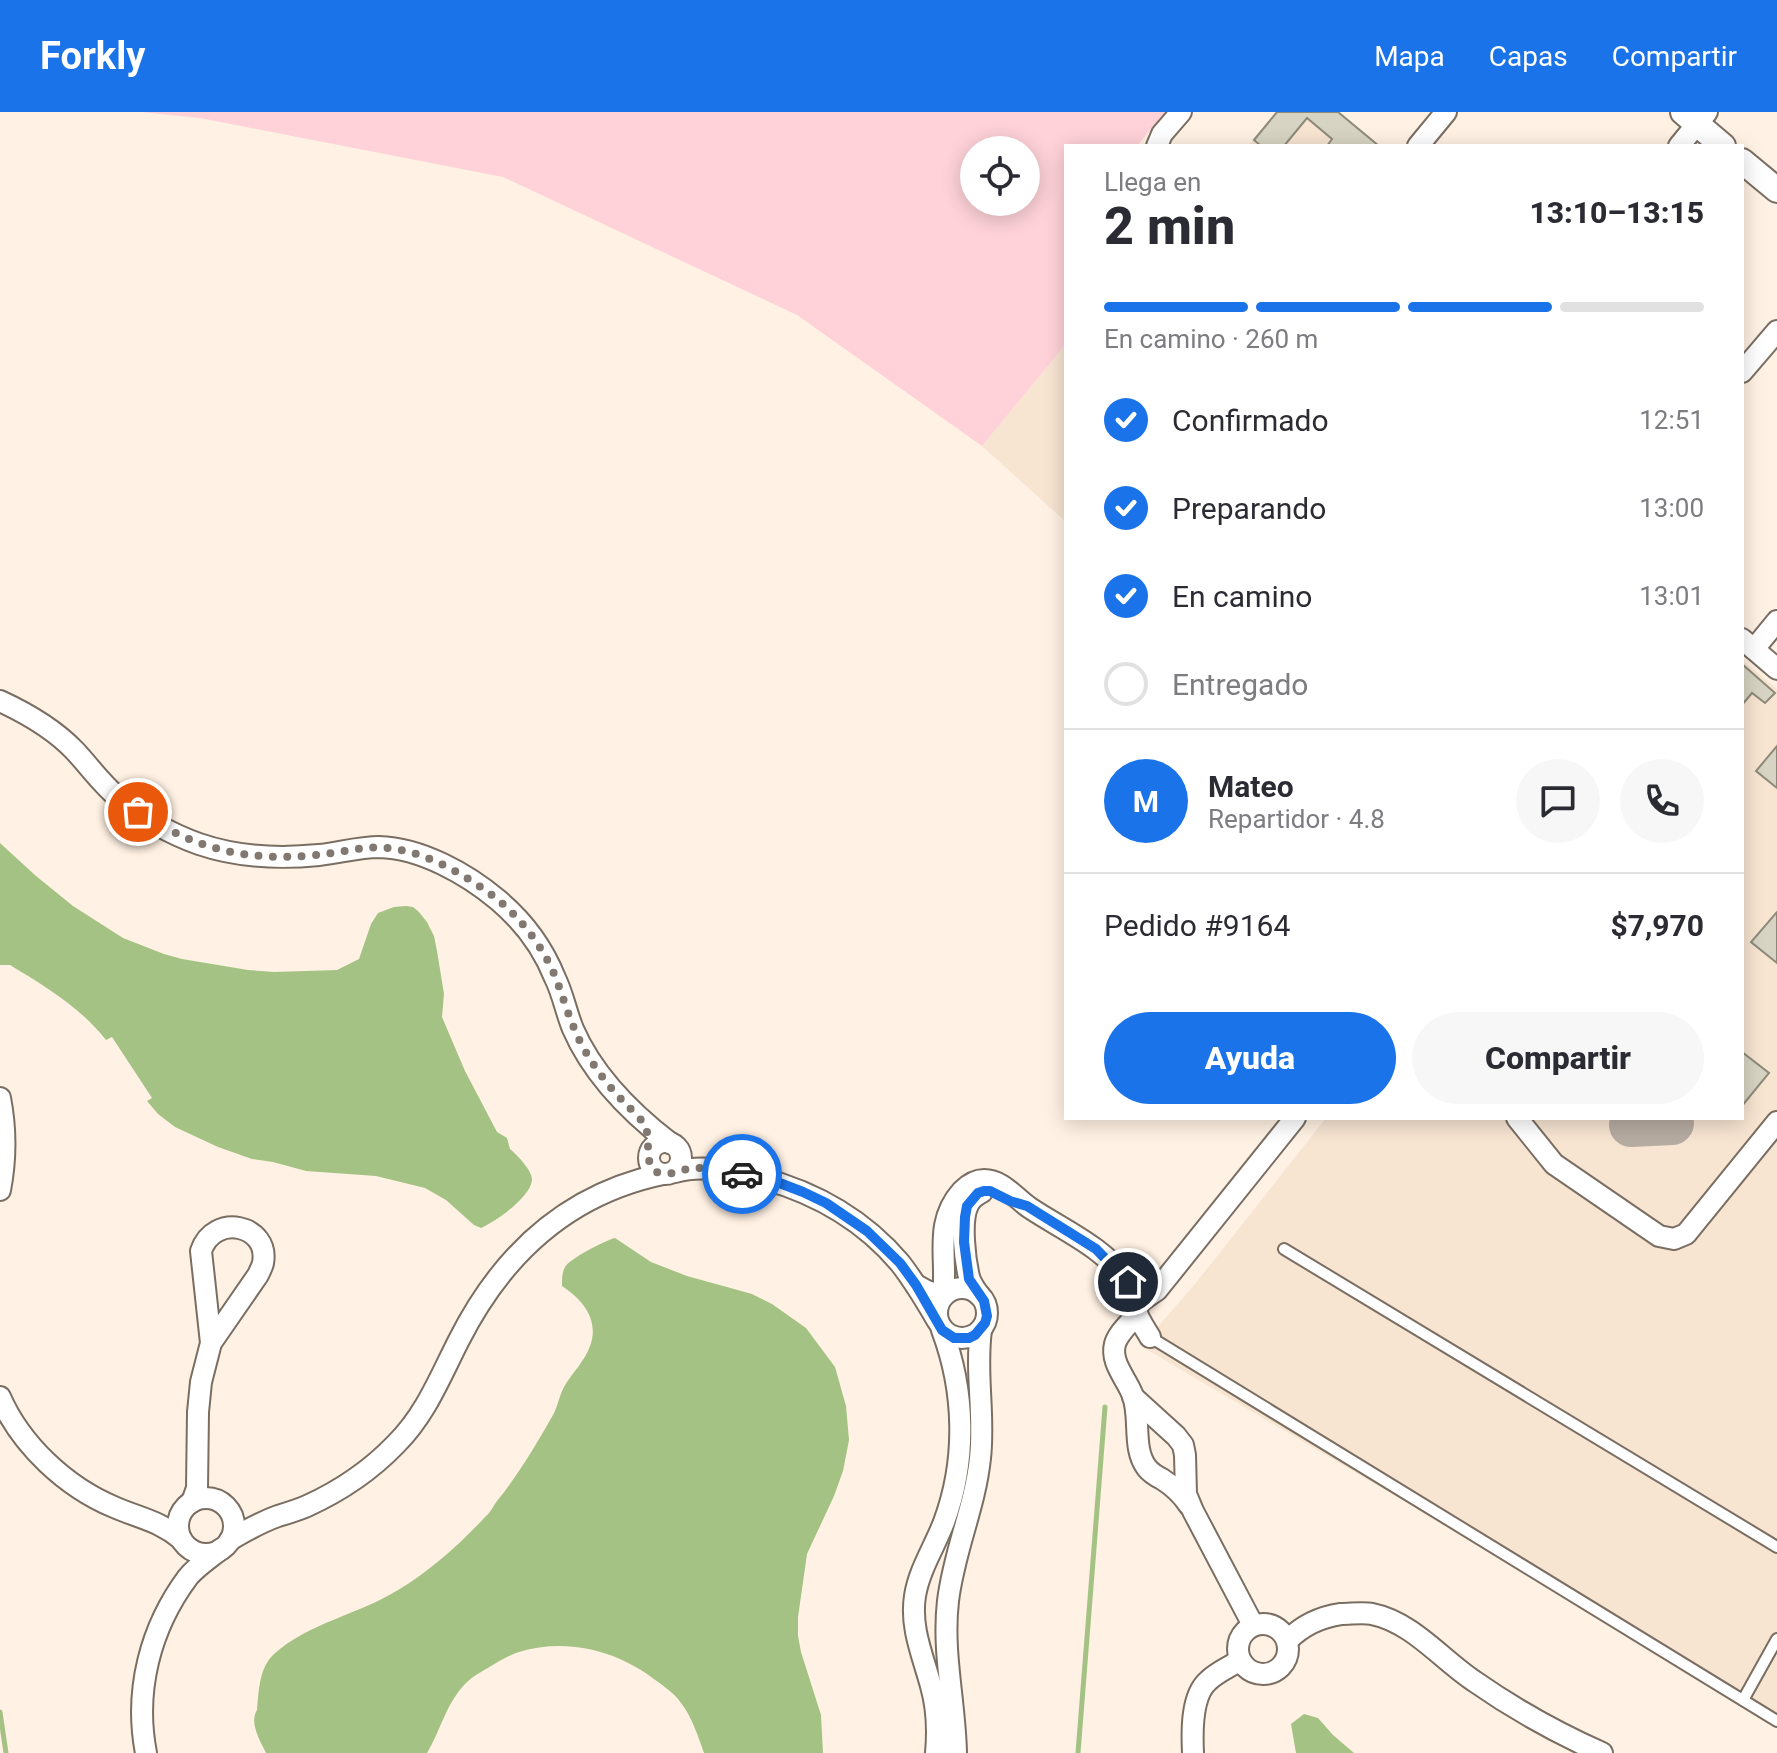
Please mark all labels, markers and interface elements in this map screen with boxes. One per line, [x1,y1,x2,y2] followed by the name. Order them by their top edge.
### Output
[40,34,145,78] text: Forkly
[1374,40,1445,73] text: Mapa
[1489,40,1568,73] text: Capas
[1612,40,1737,73] text: Compartir
[960,136,1040,216] map controls
[960,136,1040,216] button: locate
[1104,167,1201,197] text: Llega en
[1529,195,1704,230] text: 13:10–13:15
[1104,196,1235,257] text: 2 min
[1104,324,1318,354] text: En camino · 260 m
[1104,398,1148,442] icon: check
[1172,403,1329,438] text: Confirmado
[1639,405,1704,435] text: 12:51
[1104,486,1148,530] icon: check
[1172,491,1326,526] text: Preparando
[1639,493,1704,523] text: 13:00
[1104,574,1148,618] icon: check
[1172,579,1312,614] text: En camino
[1639,581,1704,611] text: 13:01
[1172,667,1308,702] text: Entregado
[1516,759,1600,843] button: chat
[1620,759,1704,843] button: phone
[1208,769,1294,804] text: Mateo
[104,778,172,846] pin
[1133,784,1159,819] text: M
[116,790,160,834] icon: bag
[1208,804,1385,834] text: Repartidor · 4.8
[1104,908,1290,943] text: Pedido #9164
[1611,908,1704,943] text: $7,970
[1104,1012,1396,1104] button: Ayuda
[1412,1012,1704,1104] button: Compartir
[702,1134,782,1214] courier
[720,1152,764,1196] icon: car
[1094,1248,1162,1316] pin
[1106,1260,1150,1304] icon: home

